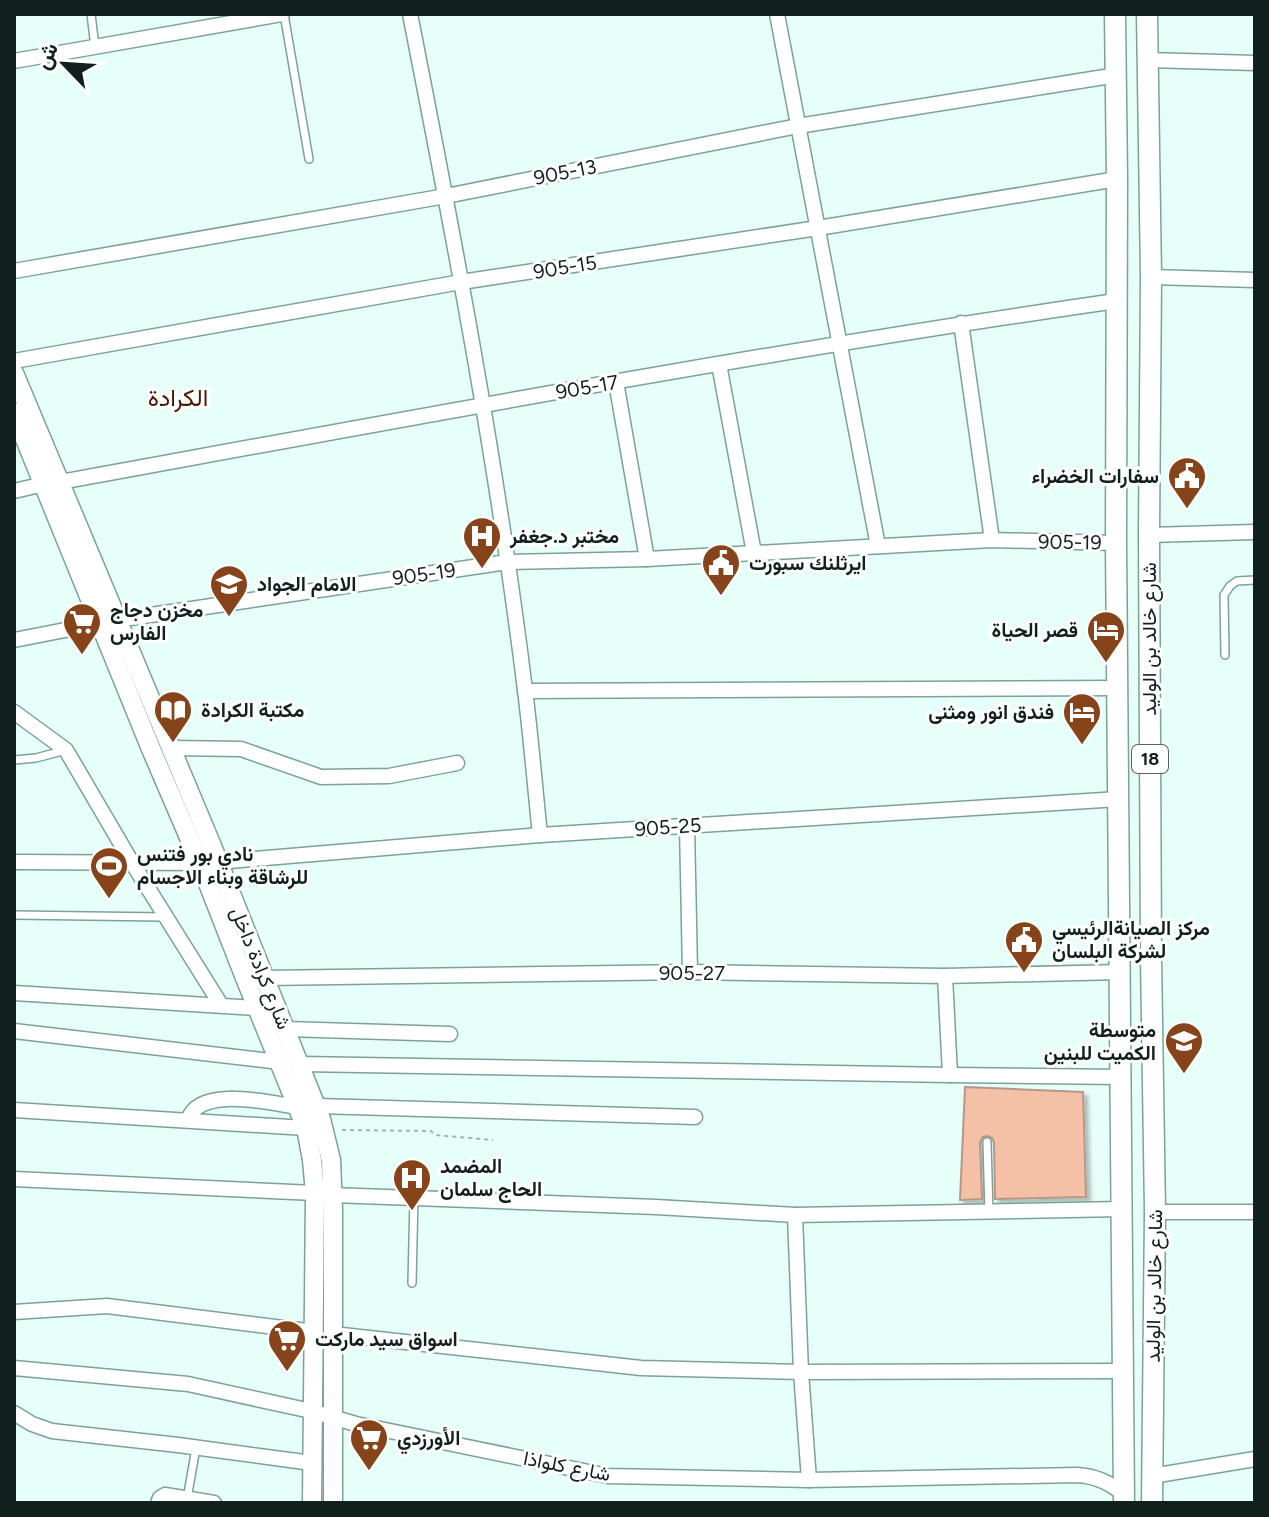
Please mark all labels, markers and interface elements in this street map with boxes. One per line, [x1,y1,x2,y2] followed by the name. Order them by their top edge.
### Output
[24,24,104,104] north arrow
[29,38,64,73] text: ش
[532,154,598,190] street label: 905-13
[532,250,598,284] street label: 905-15
[554,370,620,404] street label: 905-17
[148,383,208,413] district label: الكرادة
[1166,455,1208,510] public building icon: سفارات الخضراء
[1031,464,1159,489] place label: سفارات الخضراء
[461,515,503,570] hospital icon: مختبر د.جغفر
[509,524,619,549] place label: مختبر د.جغفر
[1038,529,1102,555] street label: 905-19
[700,542,742,597] public building icon: ايرثلنك سبورت
[749,551,866,576] place label: ايرثلنك سبورت
[391,558,457,590] street label: 905-19
[1137,562,1163,716] street label: شارع خالد بن الوليد
[208,563,250,618] school or university icon: الامام الجواد
[257,572,356,597] place label: الامام الجواد
[110,598,204,646] place label: مخزن دجاج الفارس
[61,601,103,656] supermarket icon: مخزن دجاج الفارس
[1085,609,1127,664] hotel icon: قصر الحياة
[991,618,1078,643] place label: قصر الحياة
[152,689,194,744] library icon: مكتبة الكرادة
[1061,691,1103,746] hotel icon: فندق انور ومثنى
[201,698,305,723] place label: مكتبة الكرادة
[928,700,1054,725] place label: فندق انور ومثنى
[1132,745,1168,773] road number: 18
[634,813,702,841] street label: 905-25
[137,842,308,890] place label: نادي بور فتنس للرشاقة وبناء الاجسام
[88,845,130,900] sports icon: نادي بور فتنس للرشاقة وبناء الاجسام
[224,903,296,1033] street label: شارع كرادة داخل
[1052,916,1210,964] place label: مركز الصيانةالرئيسي لشركة البلسان
[1003,919,1045,974] public building icon: مركز الصيانةالرئيسي لشركة البلسان
[659,961,725,985] street label: 905-27
[1044,1018,1156,1065] place label: متوسطة الكميت للبنين
[1163,1020,1205,1075] school or university icon: متوسطة الكميت للبنين
[440,1154,542,1203] place label: المضمد الحاج سلمان
[391,1157,433,1212] hospital icon: المضمد الحاج سلمان
[1141,1209,1169,1363] street label: شارع خالد بن الوليد
[266,1318,308,1373] supermarket icon: اسواق سيد ماركت
[315,1327,458,1352] place label: اسواق سيد ماركت
[348,1417,390,1472] supermarket icon: الأورزدي
[397,1426,460,1455] place label: الأورزدي
[521,1446,613,1488] street label: شارع كلواذا

